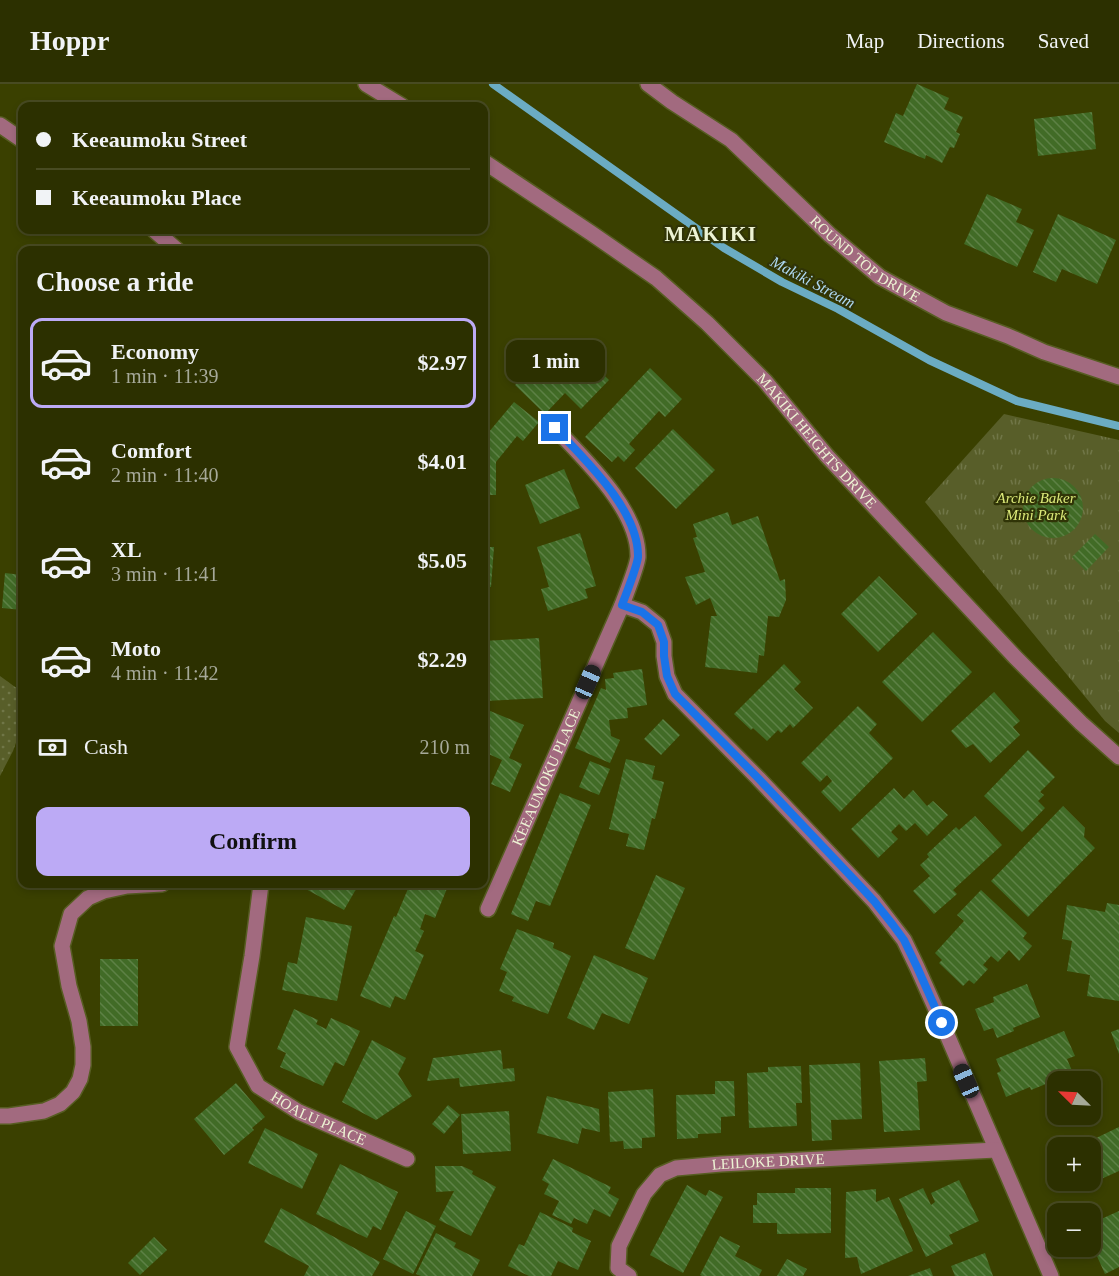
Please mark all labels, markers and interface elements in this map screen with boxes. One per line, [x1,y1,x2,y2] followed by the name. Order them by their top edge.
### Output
[30,25,109,56] text: Hoppr
[846,29,884,53] text: Map
[917,29,1005,53] text: Directions
[1038,29,1089,53] text: Saved
[72,127,247,152] text: Keeaumoku Street
[72,185,241,210] text: Keeaumoku Place
[807,212,923,305] street label: ROUND TOP DRIVE
[665,222,758,246] district label: MAKIKI
[767,252,858,311] water label: Makiki Stream
[36,267,194,297] text: Choose a ride
[39,336,93,390] icon: car
[111,339,199,364] text: Economy
[506,341,604,383] callout: 1 min
[418,350,467,375] text: $2.97
[531,350,580,372] text: 1 min
[111,365,219,387] text: 1 min · 11:39
[754,370,880,512] street label: MAKIKI HEIGHTS DRIVE
[541,414,568,441] route end
[39,435,93,489] icon: car
[111,438,192,463] text: Comfort
[418,449,467,474] text: $4.01
[111,464,219,486] text: 2 min · 11:40
[996,490,1076,523] park label: Archie Baker Mini Park
[39,534,93,588] icon: car
[111,537,142,562] text: XL
[418,548,467,573] text: $5.05
[111,563,219,585] text: 3 min · 11:41
[39,633,93,687] icon: car
[111,636,161,661] text: Moto
[418,647,467,672] text: $2.29
[111,662,219,684] text: 4 min · 11:42
[572,662,604,702] car
[509,706,583,848] street label: KEEAUMOKU PLACE
[36,731,69,764] icon: cash
[84,734,128,759] text: Cash
[419,736,470,758] text: 210 m
[36,807,470,876] button: Confirm
[928,1009,955,1036] route start
[950,1061,982,1101] car
[1047,1071,1101,1125] north arrow
[1047,1071,1101,1257] map controls
[268,1088,368,1148] street label: HOALU PLACE
[1047,1137,1101,1191] button: +
[711,1151,825,1173] street label: LEILOKE DRIVE
[1047,1203,1101,1257] button: −

